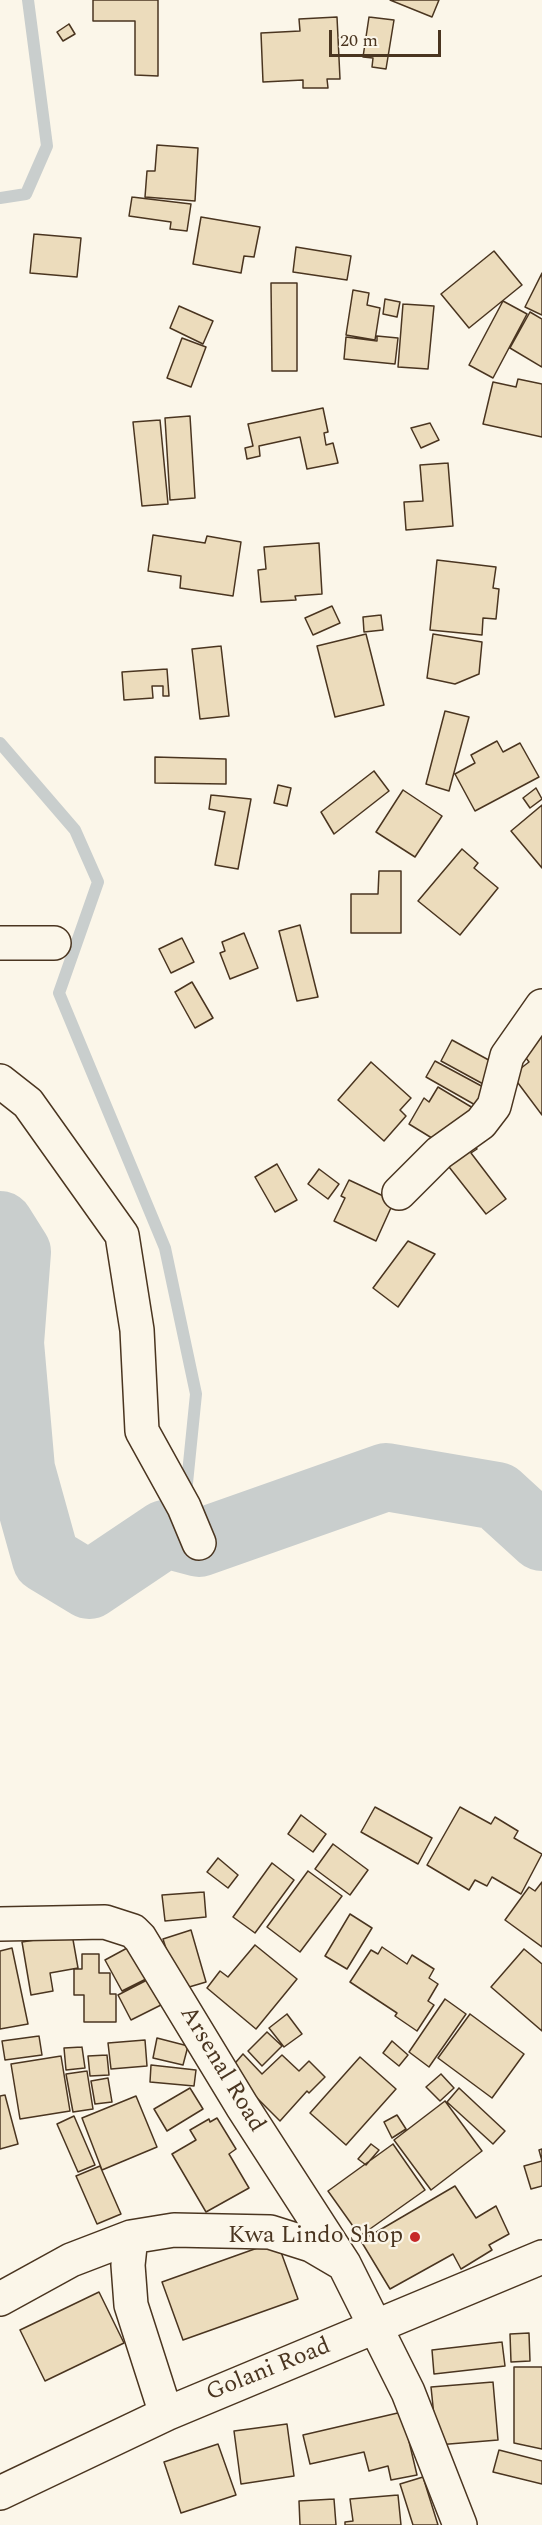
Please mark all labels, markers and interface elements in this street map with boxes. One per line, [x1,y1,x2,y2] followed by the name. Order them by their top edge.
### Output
[332,18,444,56] scale bar
[340,27,378,54] text: 20 m
[172,2002,270,2138] street label: Arsenal Road
[228,2223,403,2251] place label: Kwa Lindo Shop
[408,2230,422,2244] marker: Kwa Lindo Shop
[203,2333,335,2409] street label: Golani Road

